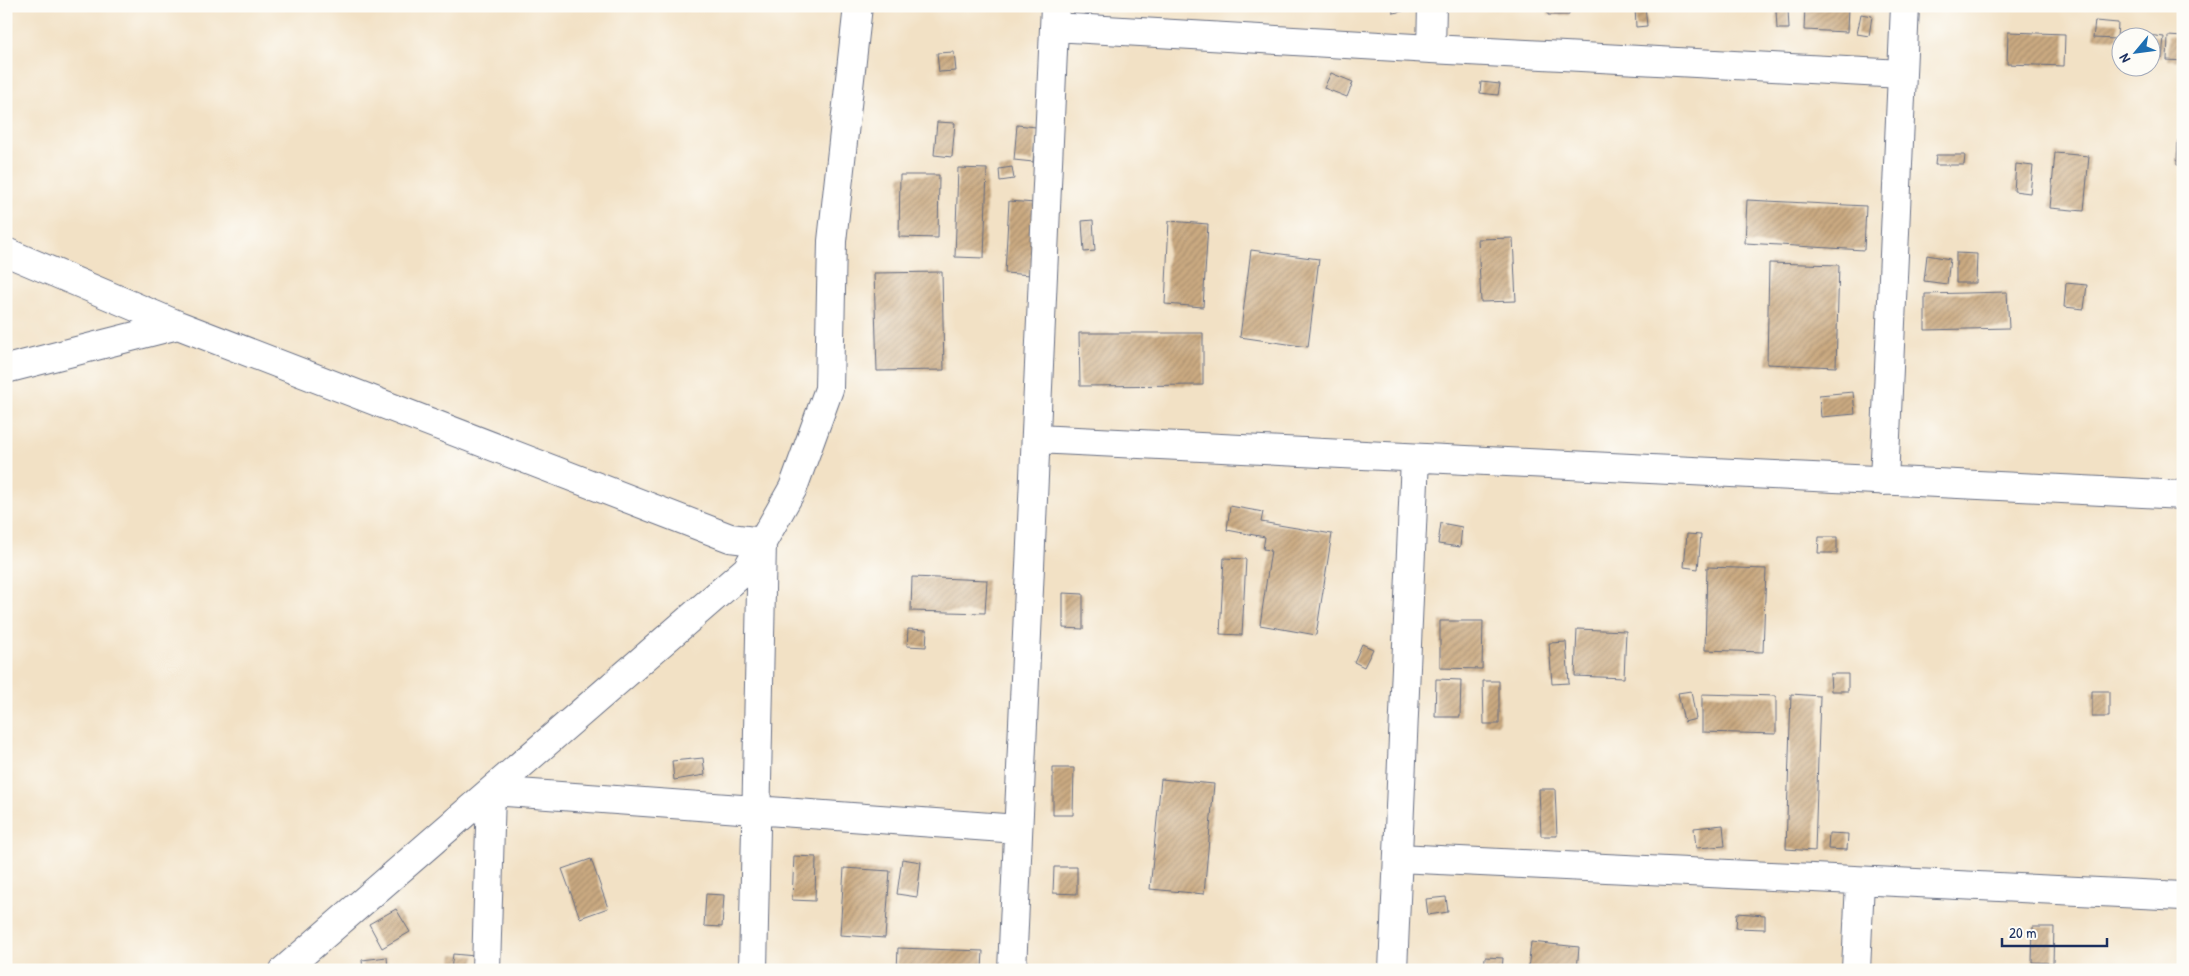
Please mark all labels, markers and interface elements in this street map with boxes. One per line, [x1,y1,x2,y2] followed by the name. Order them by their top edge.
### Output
[2112,28,2162,78] north arrow
[2114,50,2134,66] text: N
[2002,916,2106,948] scale bar
[2009,922,2036,943] text: 20 m

